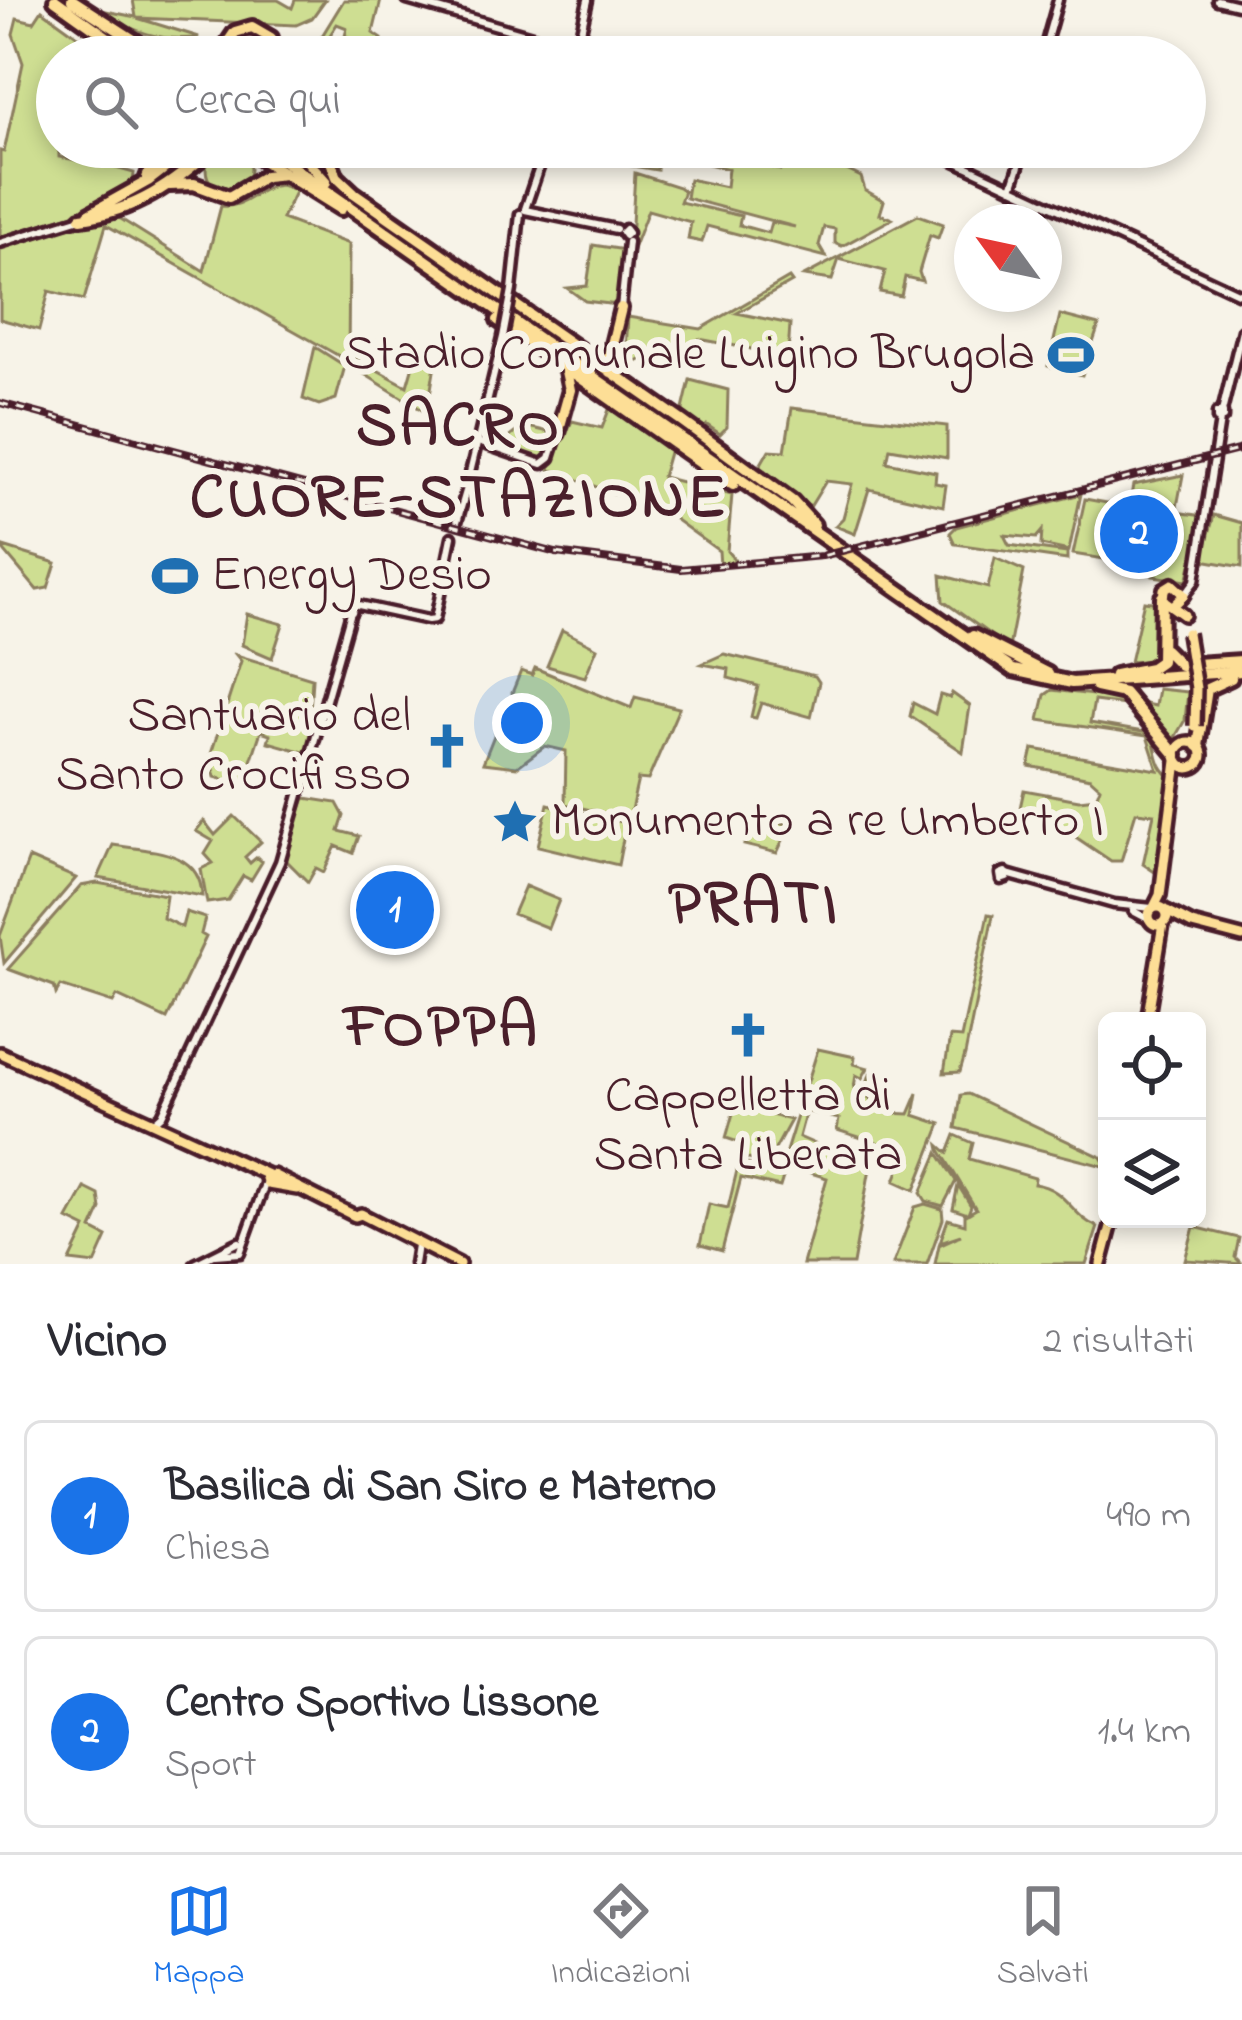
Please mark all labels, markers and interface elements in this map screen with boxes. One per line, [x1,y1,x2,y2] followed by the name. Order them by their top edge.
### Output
[36,36,1206,168] search box
[78,69,144,135] icon: search
[174,69,341,135] text: Cerca qui
[954,204,1062,312] north arrow
[344,318,1035,393] place label: Stadio Comunale Luigino Brugola
[1046,330,1096,380] sports icon: Stadio Comunale Luigino Brugola
[190,383,728,547] district label: SACRO CUORE-STAZIONE
[1100,489,1178,579] pin: 2
[211,539,492,614] place label: Energy Desio
[150,551,200,601] sports icon: Energy Desio
[56,680,411,814] place label: Santuario del Santo Crocifisso
[492,693,552,753] your location
[422,721,472,771] church icon: Santuario del Santo Crocifisso
[551,785,1104,860] place label: Monumento a re Umberto I
[490,797,540,847] place icon: Monumento a re Umberto I
[668,861,840,953] district label: PRATI
[356,865,434,955] pin: 1
[341,984,540,1076] district label: FOPPA
[723,1010,773,1060] church icon: Cappelletta di Santa Liberata
[1098,1012,1206,1228] map controls
[1098,1012,1206,1120] button: locate
[594,1060,902,1194] place label: Cappelletta di Santa Liberata
[1098,1120,1206,1228] button: layers
[48,1305,167,1380] text: Vicino
[1043,1314,1194,1371] text: 2 risultati
[165,1455,716,1521] text: Basilica di San Siro e Materno
[84,1488,96,1545] text: 1
[1106,1488,1191,1545] text: 490 m
[165,1521,270,1578] text: Chiesa
[165,1671,598,1737] text: Centro Sportivo Lissone
[80,1704,100,1761] text: 2
[1097,1704,1191,1761] text: 1.4 km
[165,1737,257,1794] text: Sport
[153,1878,245,1998] tab: Mappa
[551,1878,691,1998] tab: Indicazioni
[997,1878,1089,1998] tab: Salvati

